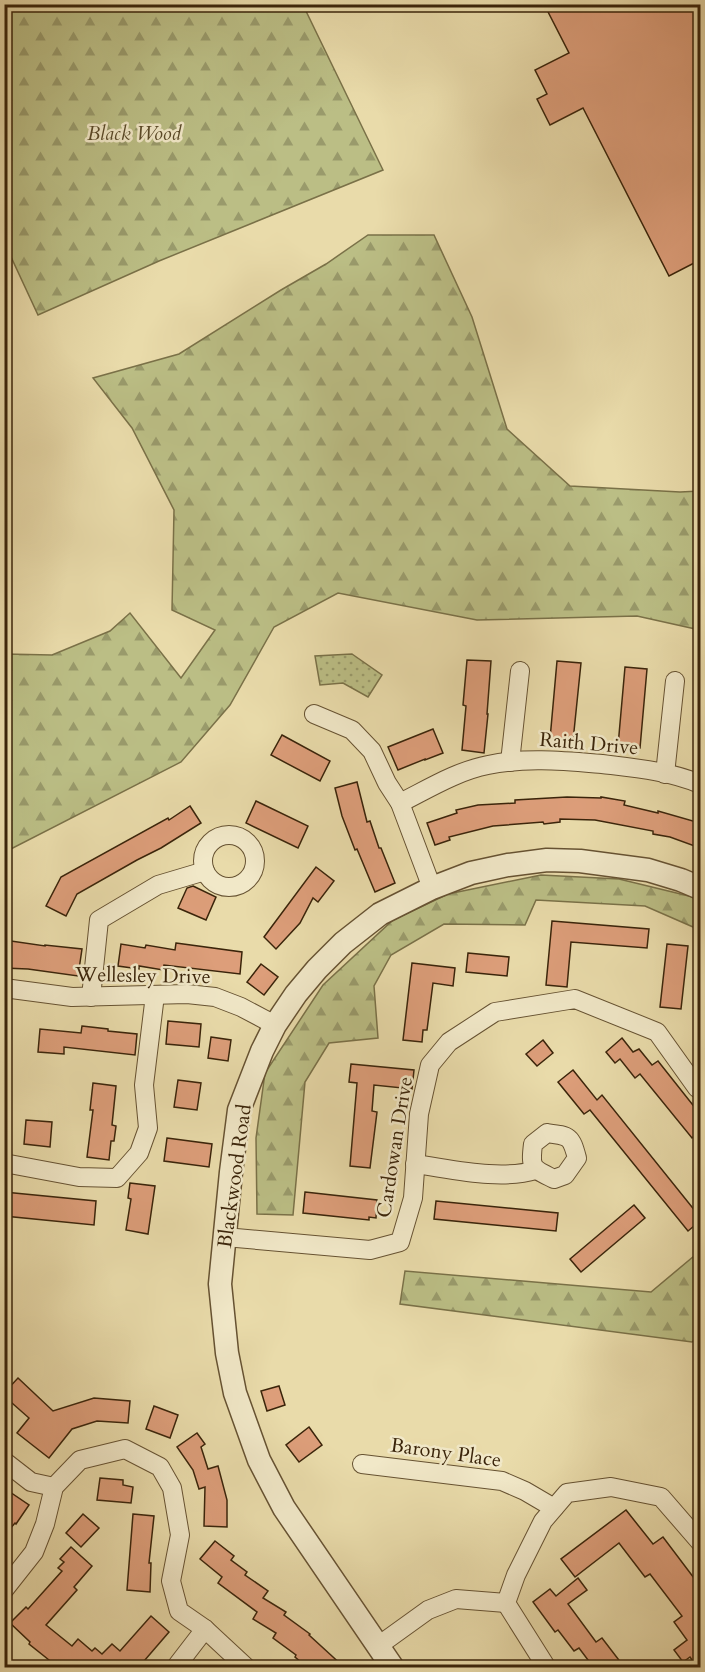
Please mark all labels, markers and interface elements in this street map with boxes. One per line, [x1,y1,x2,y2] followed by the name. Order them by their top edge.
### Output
[87,120,182,147] park label: Black Wood
[538,726,640,761] street label: Raith Drive
[74,961,211,990] street label: Wellesley Drive
[370,1075,419,1220] street label: Cardowan Drive
[211,1102,258,1250] street label: Blackwood Road
[389,1431,503,1474] street label: Barony Place

